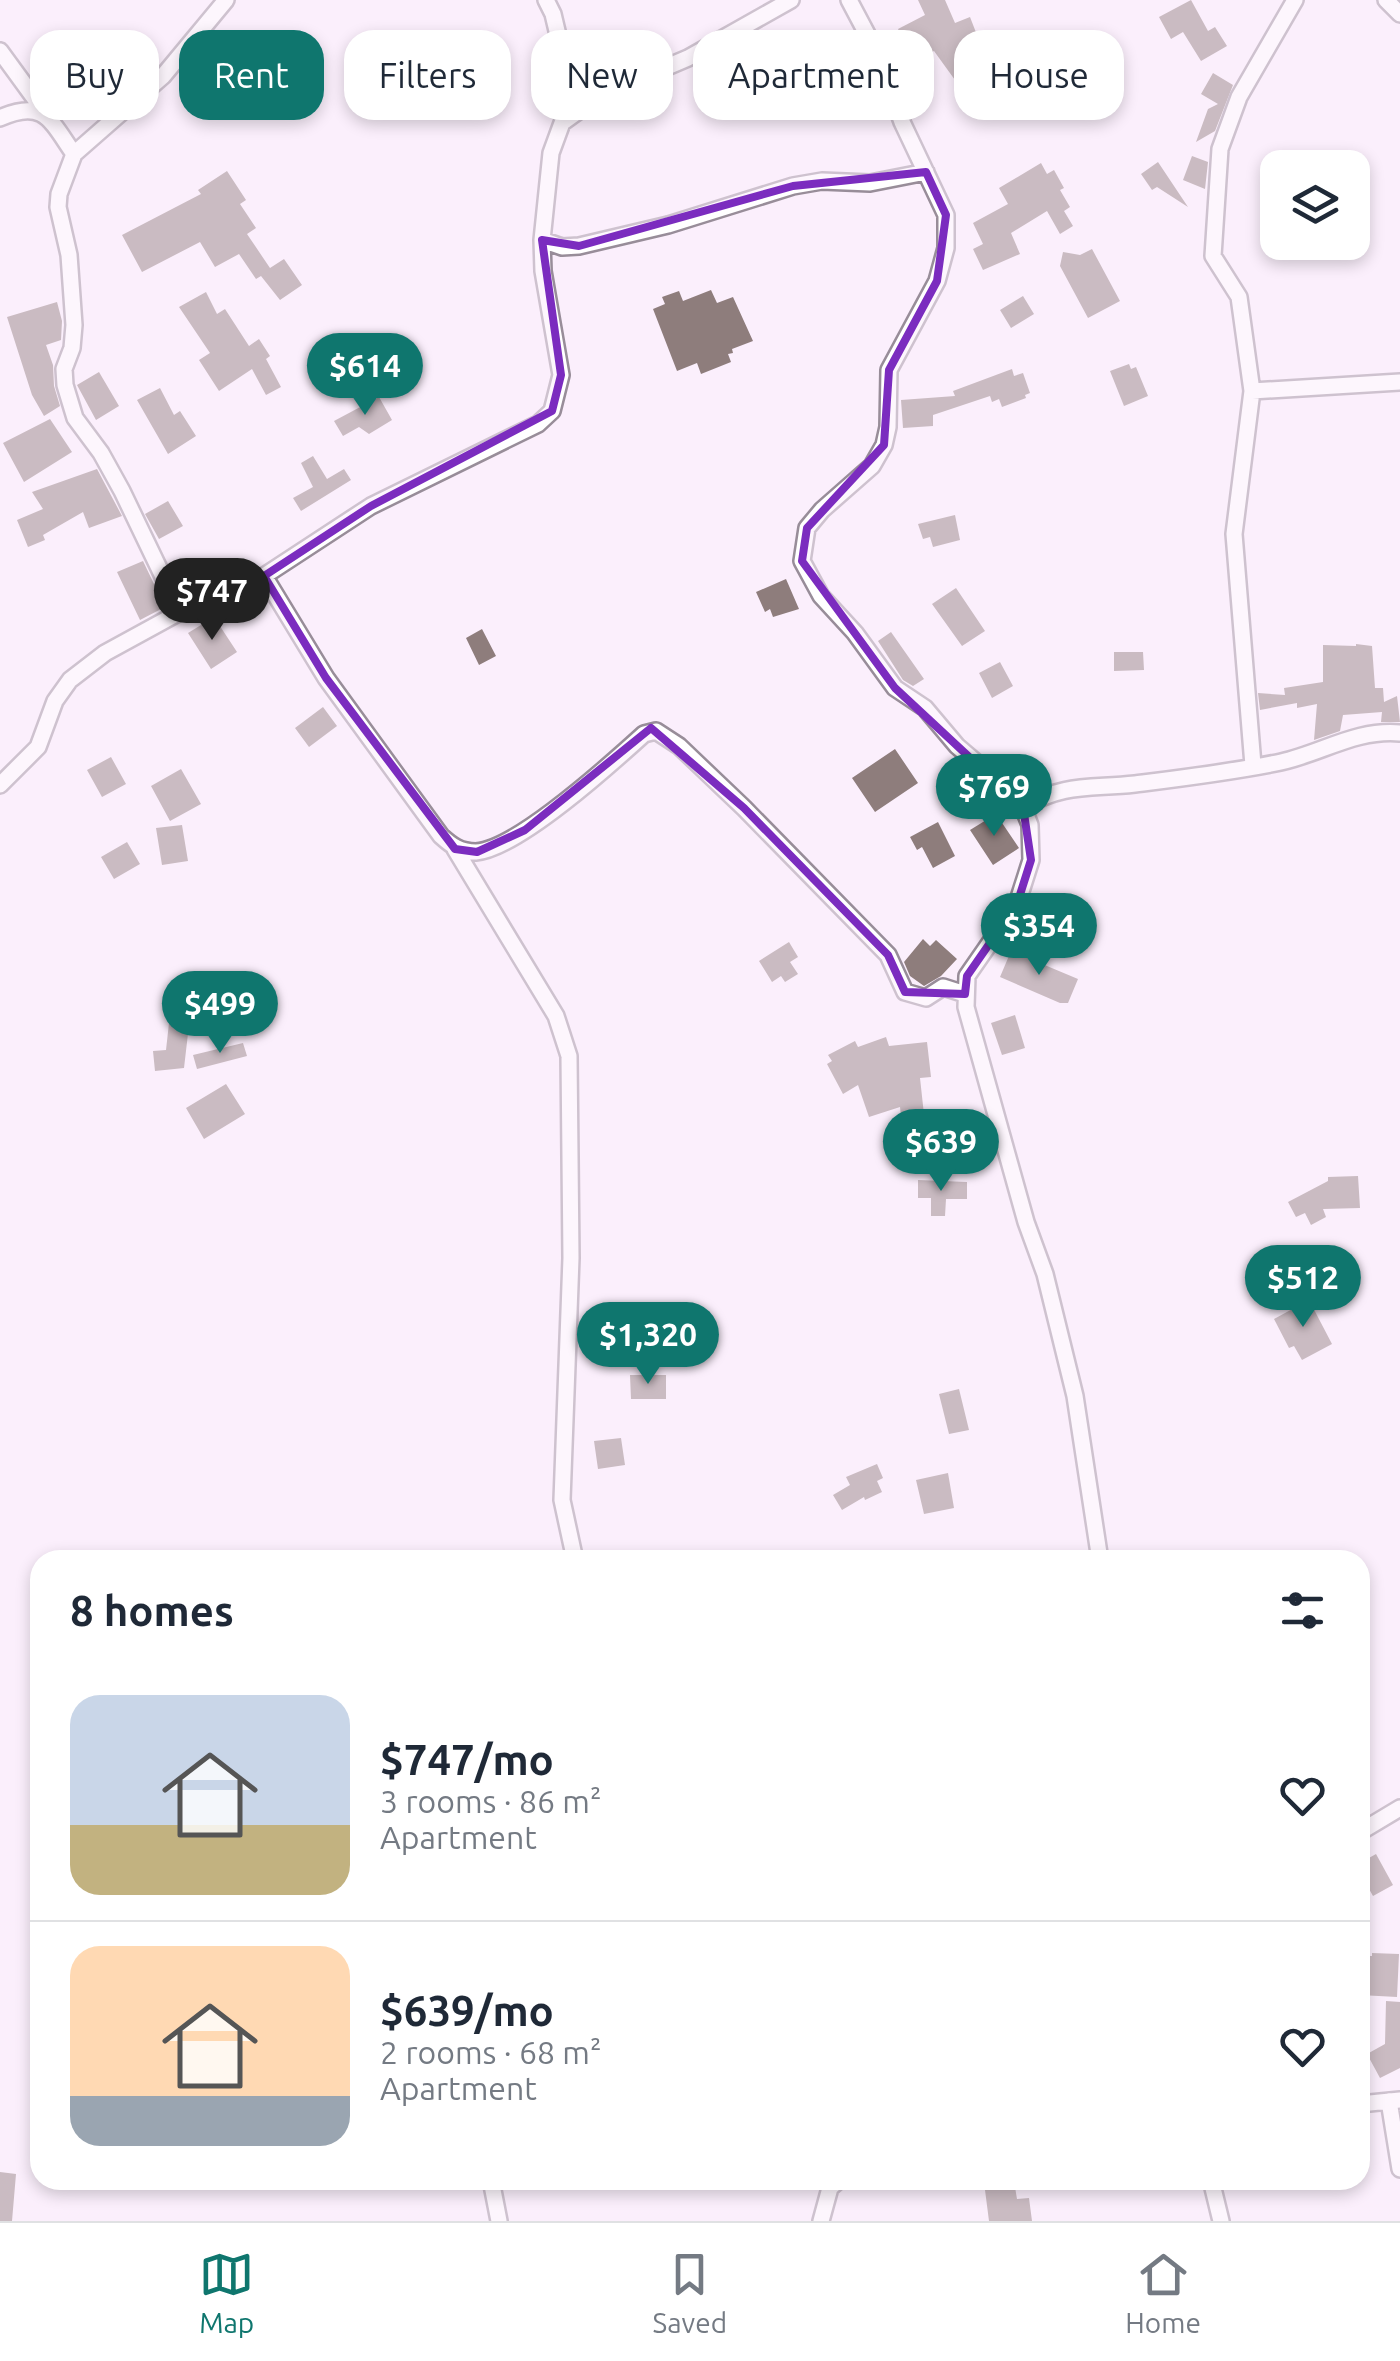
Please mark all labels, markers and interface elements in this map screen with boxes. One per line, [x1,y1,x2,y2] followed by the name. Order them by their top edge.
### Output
[30,30,159,120] chip: Buy
[179,30,324,120] chip: Rent
[344,30,511,120] chip: Filters
[531,30,673,120] chip: New
[693,30,934,120] chip: Apartment
[954,30,1124,120] chip: House
[1260,150,1370,260] map controls
[1260,150,1370,260] button: layers
[306,333,424,418] pin: $614
[329,347,401,383] text: $614
[153,558,271,643] pin: $747
[176,572,248,608] text: $747
[935,754,1053,839] pin: $769
[958,768,1030,804] text: $769
[980,893,1098,978] pin: $354
[1003,907,1075,943] text: $354
[161,971,279,1056] pin: $499
[184,985,256,1021] text: $499
[882,1109,1000,1194] pin: $639
[905,1123,977,1159] text: $639
[1244,1245,1362,1330] pin: $512
[1267,1259,1339,1295] text: $512
[567,1302,729,1387] pin: $1,320
[599,1316,697,1352] text: $1,320
[1275,1583,1330,1638] icon: filters
[70,1587,234,1634] text: 8 homes
[150,1735,270,1855] icon: home
[380,1736,554,1783] text: $747/mo
[1275,1768,1330,1823] icon: heart
[380,1783,601,1819] text: 3 rooms · 86 m²
[380,1819,537,1855] text: Apartment
[150,1986,270,2106] icon: home
[380,1987,554,2034] text: $639/mo
[1275,2019,1330,2074] icon: heart
[380,2034,601,2070] text: 2 rooms · 68 m²
[380,2070,537,2106] text: Apartment
[199,2247,254,2338] tab: Map
[653,2247,727,2338] tab: Saved
[1125,2247,1201,2338] tab: Home

